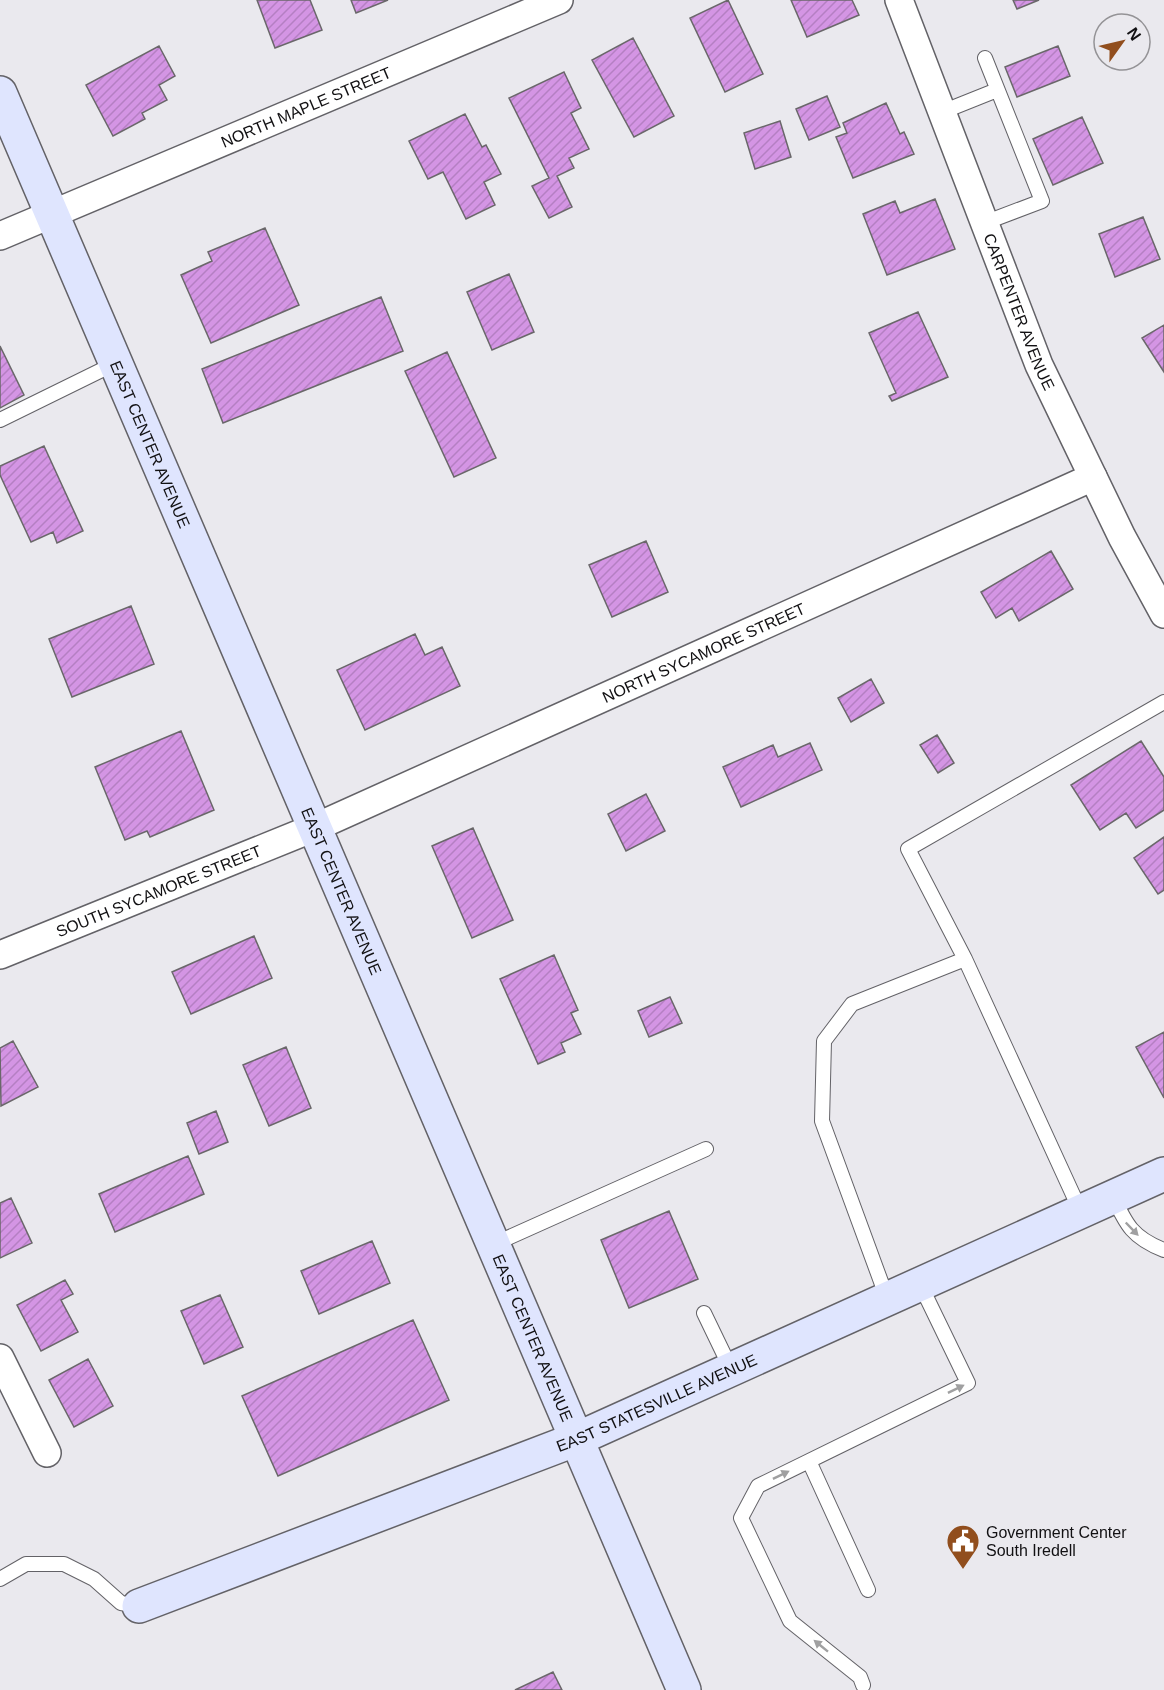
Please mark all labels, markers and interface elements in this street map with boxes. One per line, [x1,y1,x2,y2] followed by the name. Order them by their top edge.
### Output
[1092,12,1152,72] north arrow
[1124,24,1144,43] text: N
[218,64,394,151] street label: NORTH MAPLE STREET
[980,231,1058,393] street label: CARPENTER AVENUE
[107,358,193,530] street label: EAST CENTER AVENUE
[600,600,808,706] street label: NORTH SYCAMORE STREET
[298,805,385,977] street label: EAST CENTER AVENUE
[54,842,264,940] street label: SOUTH SYCAMORE STREET
[1125,1222,1139,1237] one-way arrow
[489,1252,576,1424] street label: EAST CENTER AVENUE
[554,1351,759,1455] street label: EAST STATESVILLE AVENUE
[948,1384,965,1393] one-way arrow
[773,1470,790,1479] one-way arrow
[945,1523,981,1570] public building icon: Government Center South Iredell
[986,1524,1127,1559] place label: Government Center South Iredell
[813,1639,829,1652] one-way arrow

